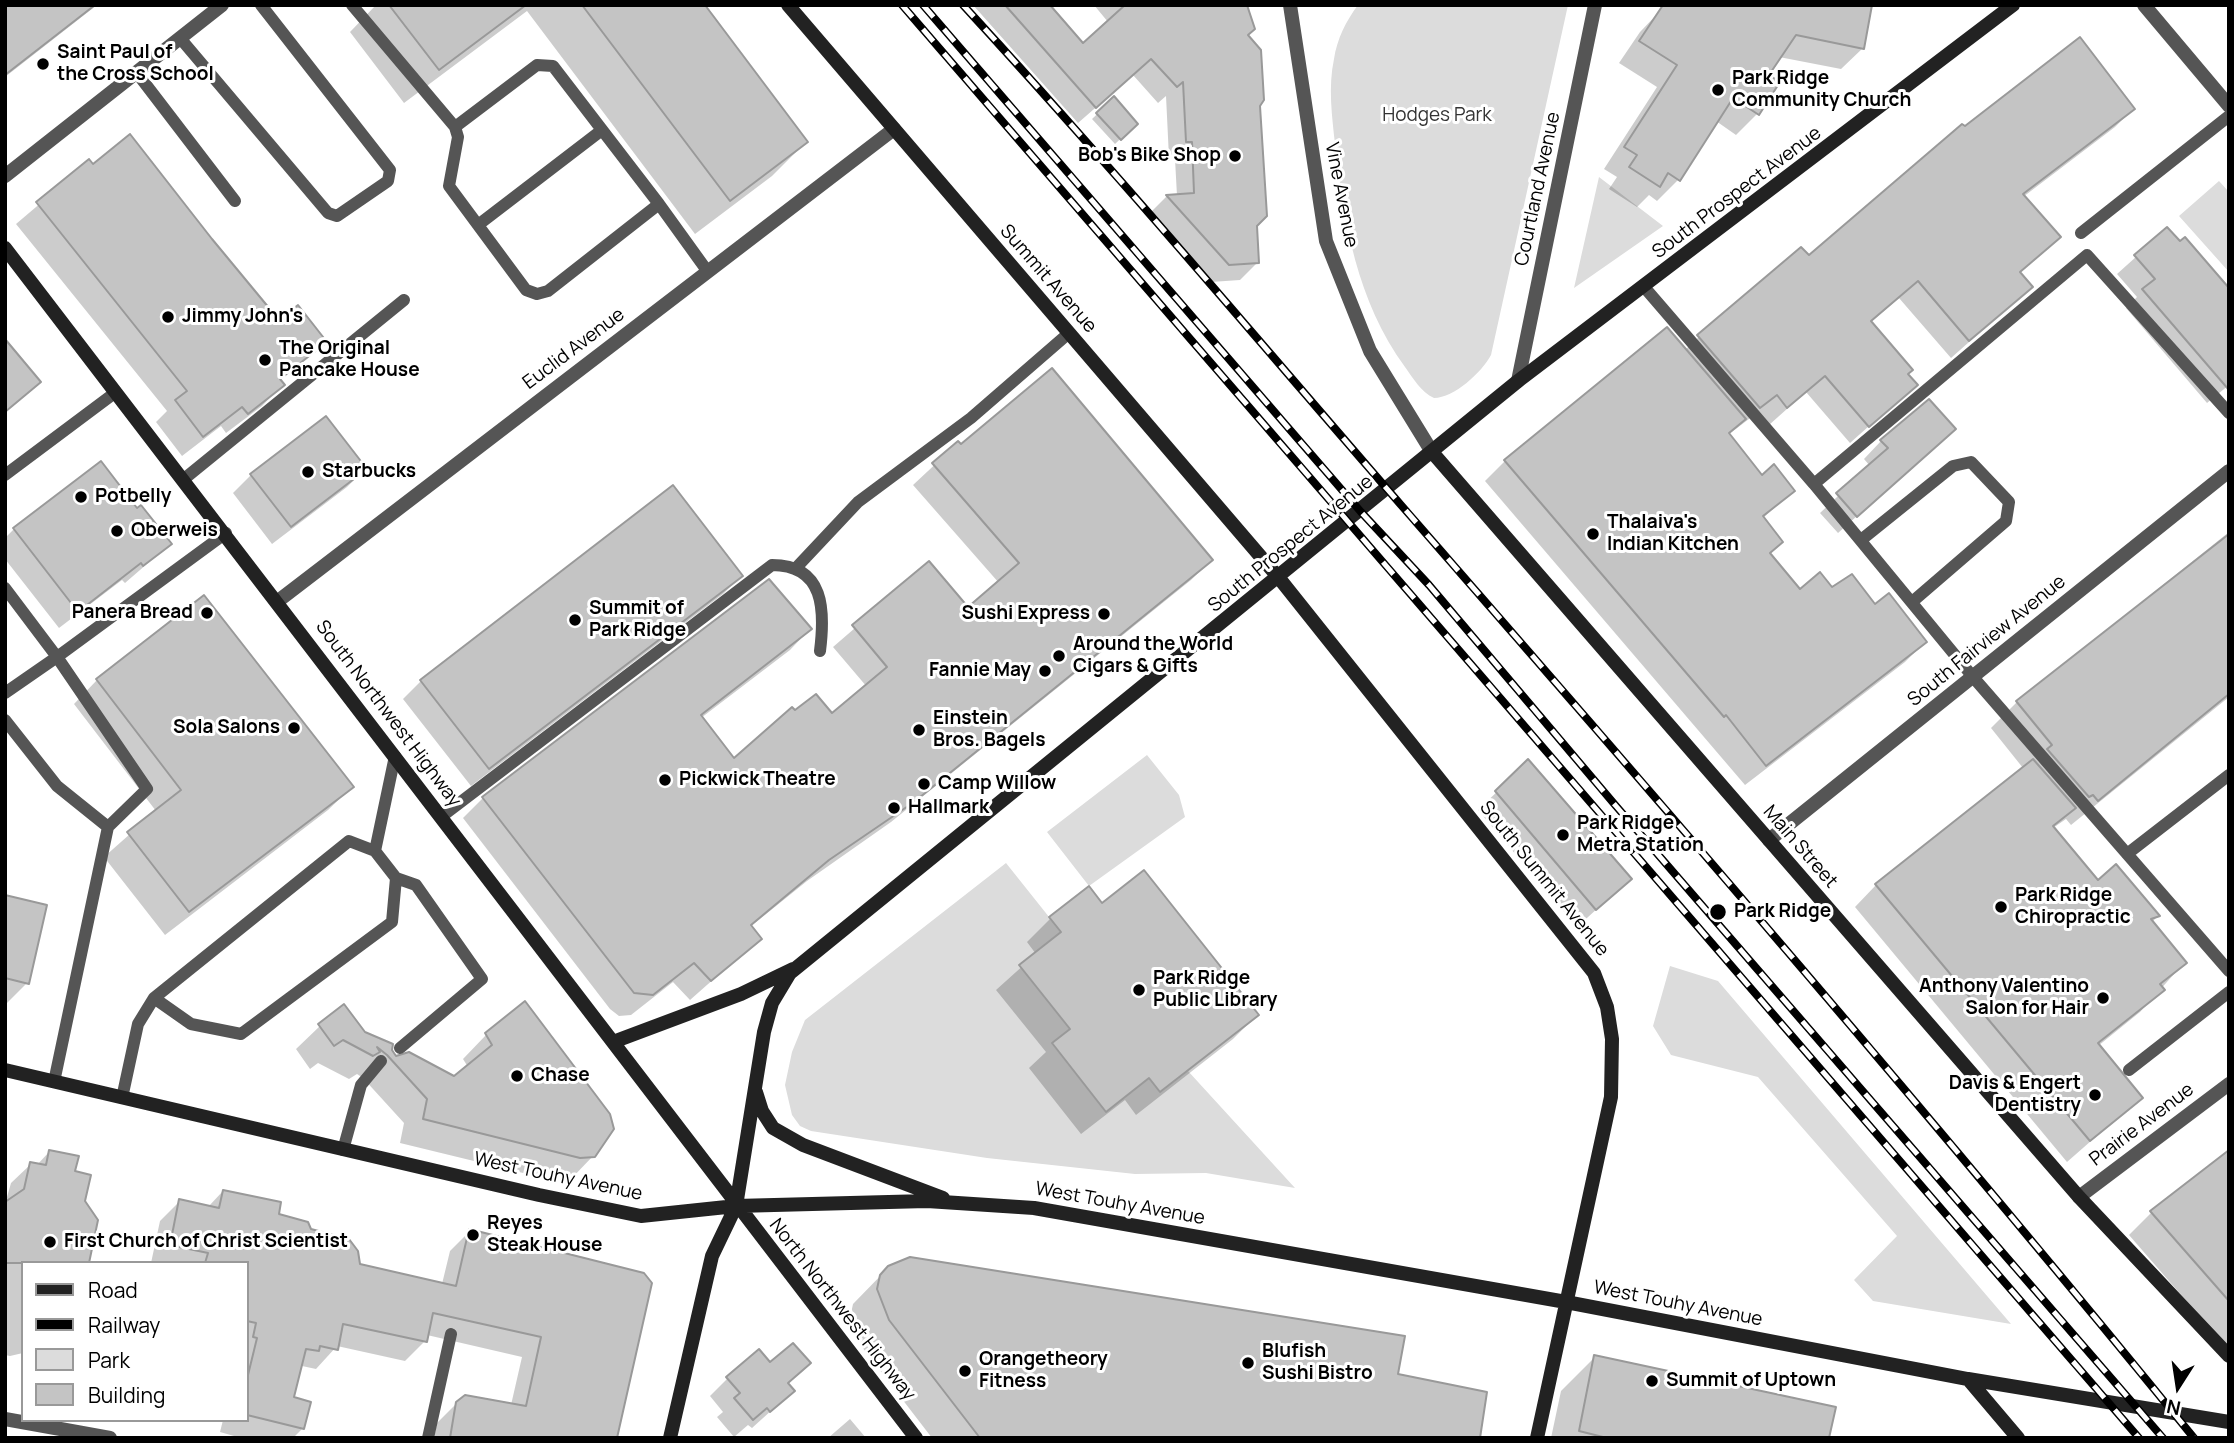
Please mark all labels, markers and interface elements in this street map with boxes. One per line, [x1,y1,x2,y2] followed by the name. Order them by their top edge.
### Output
[57,42,214,86] place label: Saint Paul of the Cross School
[35,56,51,72] marker: Saint Paul of the Cross School
[1732,68,1911,112] place label: Park Ridge Community Church
[1710,82,1726,98] marker: Park Ridge Community Church
[1382,105,1492,127] park label: Hodges Park
[1511,110,1565,268] street label: Courtland Avenue
[1648,122,1826,264] street label: South Prospect Avenue
[1320,140,1362,250] street label: Vine Avenue
[1078,145,1221,167] place label: Bob's Bike Shop
[1227,148,1243,164] marker: Bob's Bike Shop
[995,220,1101,338] street label: Summit Avenue
[519,303,629,395] street label: Euclid Avenue
[182,306,303,328] place label: Jimmy John's
[160,309,176,325] marker: Jimmy John's
[279,338,420,382] place label: The Original Pancake House
[257,352,273,368] marker: The Original Pancake House
[322,461,416,483] place label: Starbucks
[300,464,316,480] marker: Starbucks
[1204,470,1378,618] street label: South Prospect Avenue
[95,486,171,508] place label: Potbelly
[73,489,89,505] marker: Potbelly
[1607,512,1739,556] place label: Thalaiva's Indian Kitchen
[131,520,218,542] place label: Oberweis
[109,523,125,539] marker: Oberweis
[1585,526,1601,542] marker: Thalaiva's Indian Kitchen
[1904,570,2070,712] street label: South Fairview Avenue
[589,598,686,642] place label: Summit of Park Ridge
[72,602,193,624] place label: Panera Bread
[962,603,1090,625] place label: Sushi Express
[199,605,215,621] marker: Panera Bread
[1096,606,1112,622] marker: Sushi Express
[567,612,583,628] marker: Summit of Park Ridge
[310,616,466,812] street label: South Northwest Highway
[1073,634,1233,678] place label: Around the World Cigars & Gifts
[1051,648,1067,664] marker: Around the World Cigars & Gifts
[929,660,1031,682] place label: Fannie May
[1037,663,1053,679] marker: Fannie May
[933,708,1045,752] place label: Einstein Bros. Bagels
[173,717,280,739] place label: Sola Salons
[286,720,302,736] marker: Sola Salons
[911,722,927,738] marker: Einstein Bros. Bagels
[679,769,836,791] place label: Pickwick Theatre
[657,772,673,788] marker: Pickwick Theatre
[938,773,1056,795] place label: Camp Willow
[916,776,932,792] marker: Camp Willow
[908,797,989,819] place label: Hallmark
[1474,797,1614,961] street label: South Summit Avenue
[886,800,902,816] marker: Hallmark
[1758,801,1842,893] street label: Main Street
[1577,813,1704,857] place label: Park Ridge Metra Station
[1555,827,1571,843] marker: Park Ridge Metra Station
[2015,885,2131,929] place label: Park Ridge Chiropractic
[1993,899,2009,915] marker: Park Ridge Chiropractic
[1734,901,1831,923] place label: Park Ridge
[1708,902,1728,922] marker: Park Ridge
[1153,968,1277,1012] place label: Park Ridge Public Library
[1919,976,2089,1020] place label: Anthony Valentino Salon for Hair
[1131,982,1147,998] marker: Park Ridge Public Library
[2095,990,2111,1006] marker: Anthony Valentino Salon for Hair
[531,1065,590,1087] place label: Chase
[509,1068,525,1084] marker: Chase
[1949,1073,2081,1117] place label: Davis & Engert Dentistry
[2086,1079,2198,1171] street label: Prairie Avenue
[2087,1087,2103,1103] marker: Davis & Engert Dentistry
[472,1148,644,1206] street label: West Touhy Avenue
[1034,1178,1206,1230] street label: West Touhy Avenue
[487,1213,602,1257] place label: Reyes Steak House
[764,1215,920,1405] street label: North Northwest Highway
[465,1227,481,1243] marker: Reyes Steak House
[64,1231,348,1253] place label: First Church of Christ Scientist
[42,1234,58,1250] marker: First Church of Christ Scientist
[21,1261,248,1422] legend
[88,1276,138,1304] text: Road
[1592,1276,1764,1332] street label: West Touhy Avenue
[88,1311,160,1339] text: Railway
[1262,1341,1373,1385] place label: Blufish Sushi Bistro
[88,1346,130,1374] text: Park
[979,1349,1108,1393] place label: Orangetheory Fitness
[2143,1352,2213,1422] north arrow
[1240,1355,1256,1371] marker: Blufish Sushi Bistro
[957,1363,973,1379] marker: Orangetheory Fitness
[1666,1370,1836,1392] place label: Summit of Uptown
[1644,1373,1660,1389] marker: Summit of Uptown
[88,1381,165,1409] text: Building
[2164,1393,2183,1422] text: N

